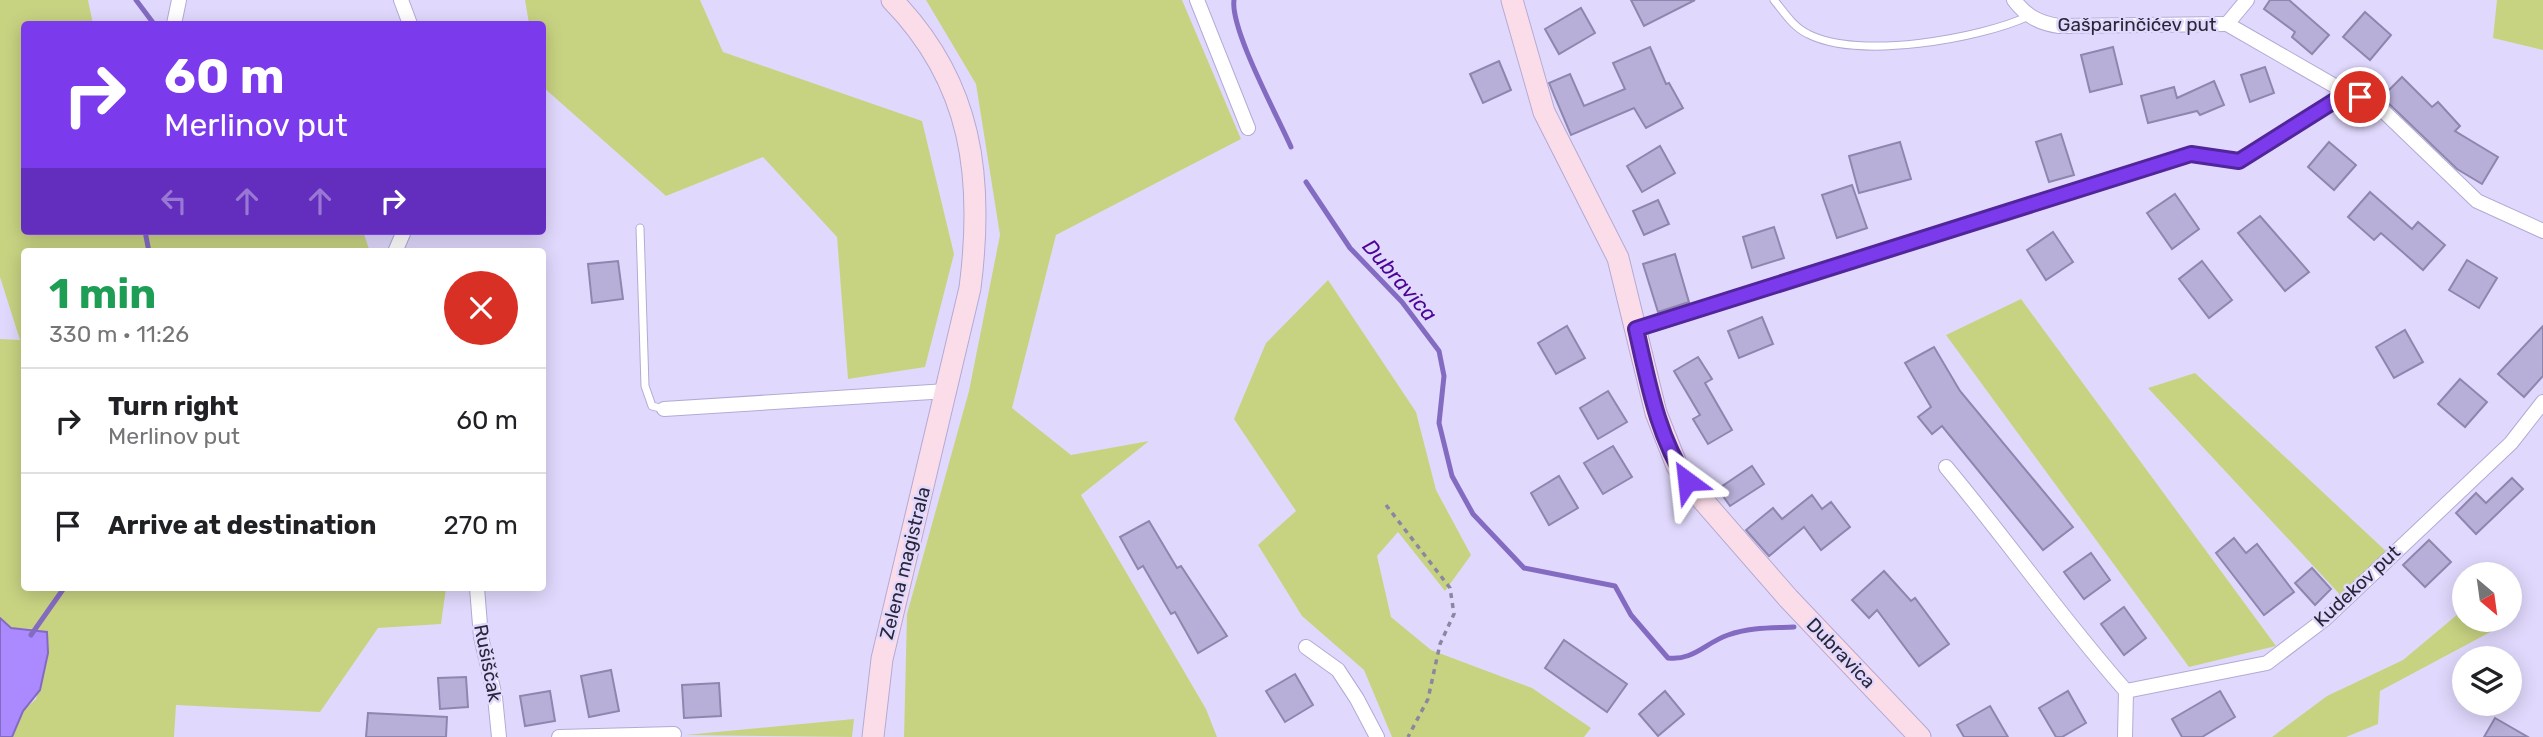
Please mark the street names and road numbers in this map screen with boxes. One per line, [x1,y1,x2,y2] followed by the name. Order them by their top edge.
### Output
[2057,13,2217,36] street label: Gašparinčićev put
[875,484,935,642] street label: Zelena magistrala
[2309,540,2405,632] street label: Kudekov put
[1802,613,1880,693] street label: Dubravica
[469,622,507,704] street label: Rušiščak

